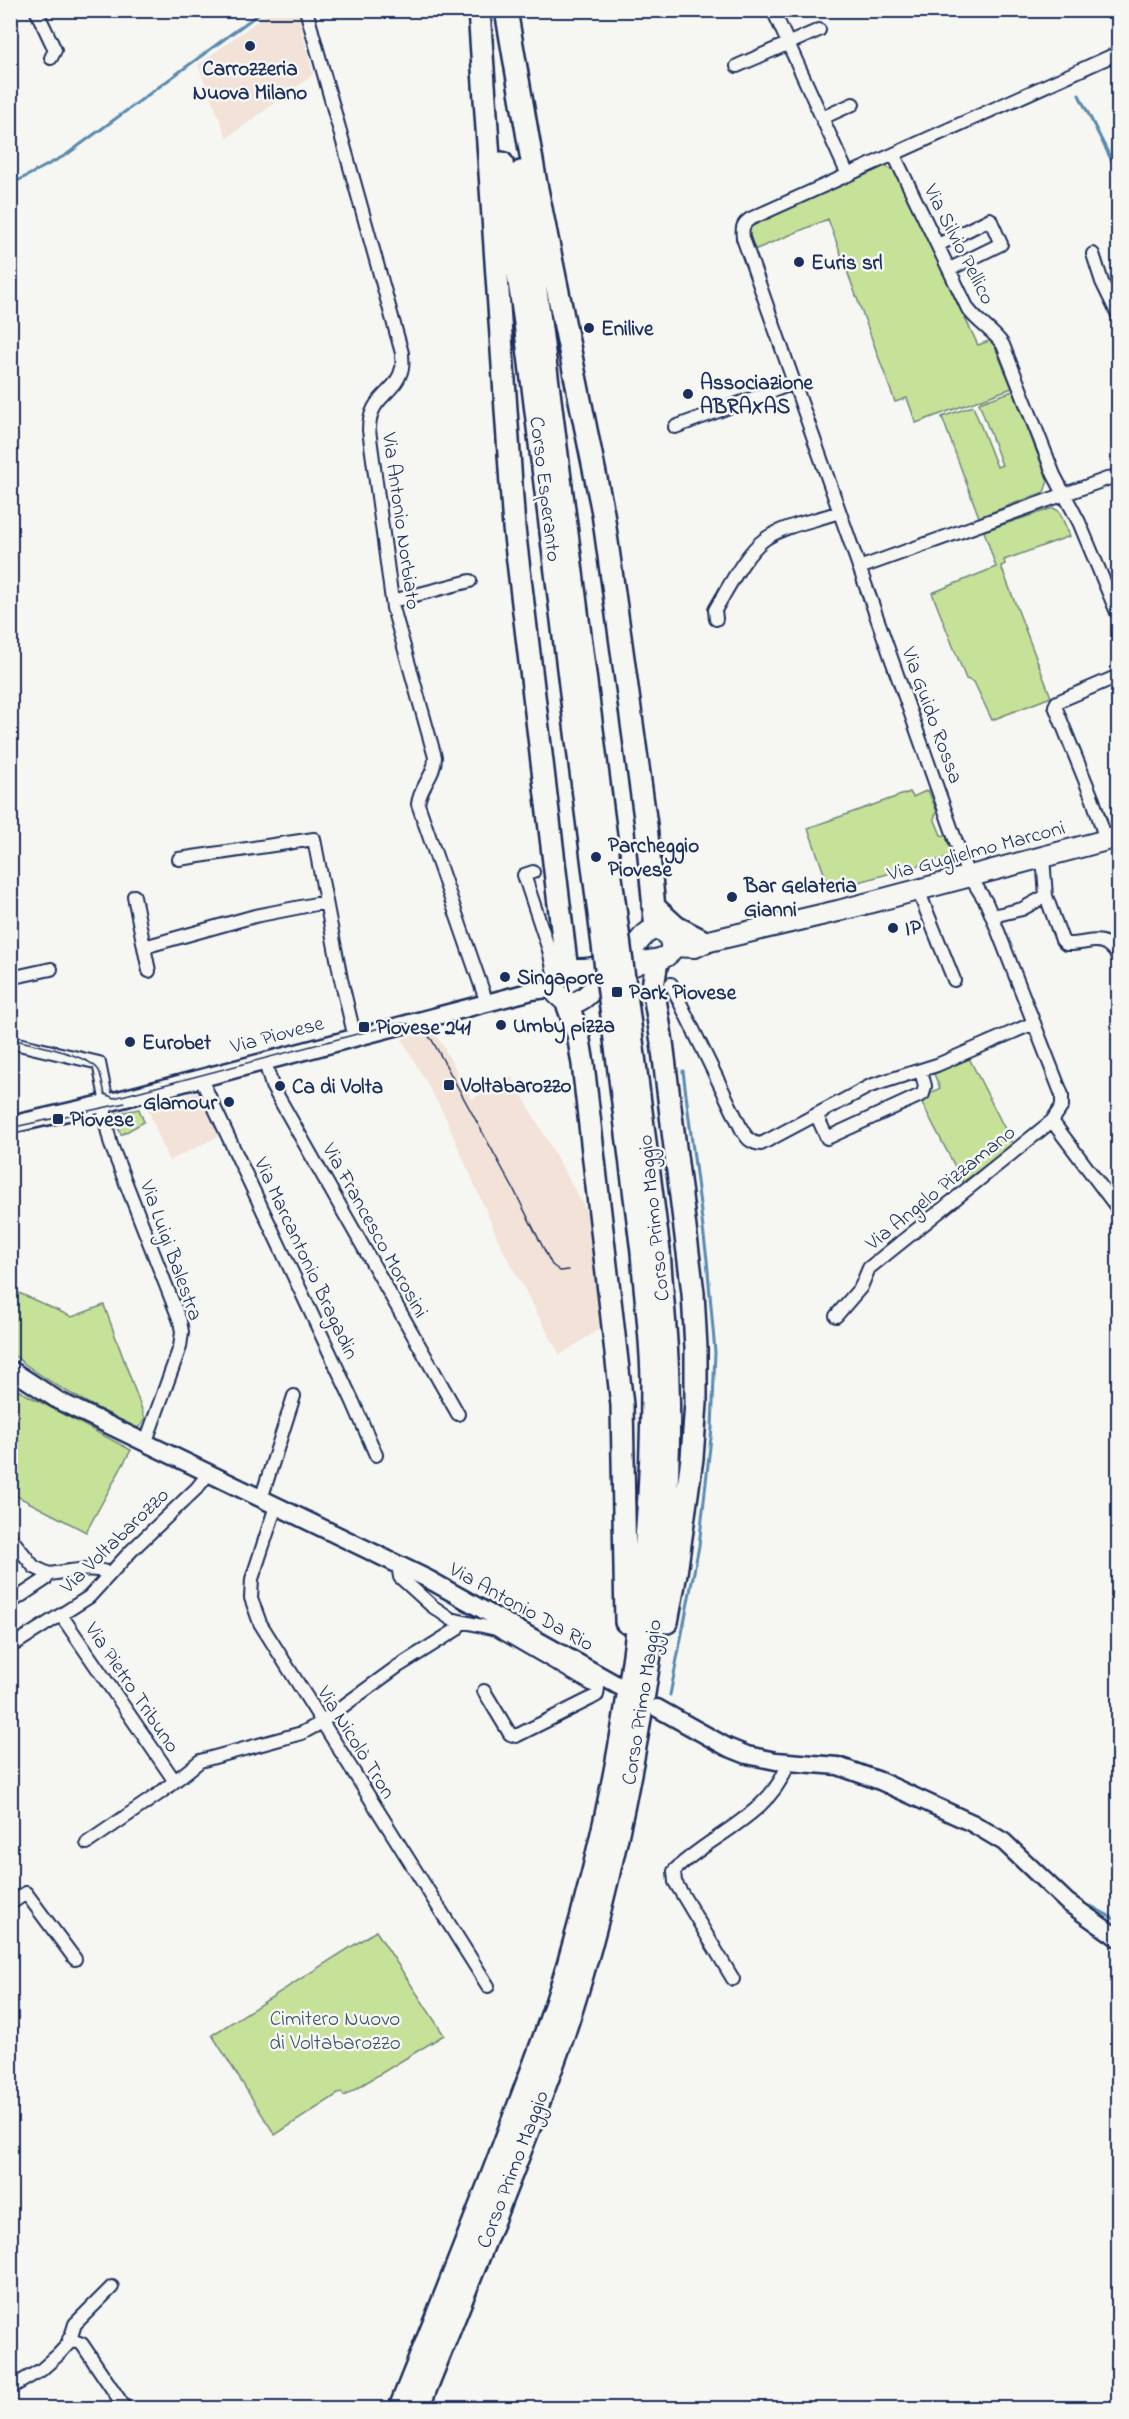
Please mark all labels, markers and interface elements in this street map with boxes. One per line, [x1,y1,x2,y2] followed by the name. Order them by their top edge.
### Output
[243,39,257,53] marker: Carrozzeria Nuova Milano
[193,55,307,109] place label: Carrozzeria Nuova Milano
[915,179,1001,310] street label: Via Silvio Pellico
[811,249,883,279] place label: Euris srl
[792,255,806,269] marker: Euris srl
[601,315,654,345] place label: Enilive
[582,321,596,335] marker: Enilive
[700,369,814,423] place label: Associazione ABRAXAS
[681,387,695,401] marker: Associazione ABRAXAS
[520,415,568,564] street label: Corso Esperanto
[373,430,427,612] street label: Via Antonio Norbiato
[892,642,970,788] street label: Via Guido Rossa
[883,814,1069,892] street label: Via Guglielmo Marconi
[608,832,699,886] place label: Parcheggio Piovese
[589,850,603,864] marker: Parcheggio Piovese
[743,872,857,926] place label: Bar Gelateria Gianni
[725,890,739,904] marker: Bar Gelateria Gianni
[905,915,921,945] place label: IP
[886,921,900,935] marker: IP
[517,964,604,996] place label: Singapore
[498,970,512,984] marker: Singapore
[629,979,737,1009] place label: Park Piovese
[610,985,624,999] marker: Park Piovese
[227,1009,328,1063] street label: Via Piovese
[513,1012,615,1044] place label: Umby pizza
[376,1014,471,1044] place label: Piovese 241
[494,1018,508,1032] marker: Umby pizza
[357,1020,371,1034] marker: Piovese 241
[142,1029,212,1059] place label: Eurobet
[123,1035,137,1049] marker: Eurobet
[460,1072,572,1102] place label: Voltabarozzo
[292,1073,383,1103] place label: Ca di Volta
[442,1078,456,1092] marker: Voltabarozzo
[273,1079,287,1093] marker: Ca di Volta
[143,1089,217,1119] place label: Glamour
[222,1095,236,1109] marker: Glamour
[70,1106,134,1136] place label: Piovese
[51,1112,65,1126] marker: Piovese
[859,1118,1024,1261] street label: Via Angelo Pizzamano
[631,1133,681,1302] street label: Corso Primo Maggio
[313,1137,435,1324] street label: Via Francesco Morosini
[243,1152,365,1366] street label: Via Marcantonio Bragadin
[129,1175,209,1326] street label: Via Luigi Balestra
[53,1481,177,1602] street label: Via Voltabarozzo
[442,1555,599,1660] street label: Via Antonio Da Rio
[76,1616,186,1759] street label: Via Pietro Tribuno
[615,1617,673,1788] street label: Corso Primo Maggio
[308,1680,402,1805] street label: Via Nicolò Tron
[269,2005,401,2059] park label: Cimitero Nuovo di Voltabarozzo
[470,2086,560,2254] street label: Corso Primo Maggio

